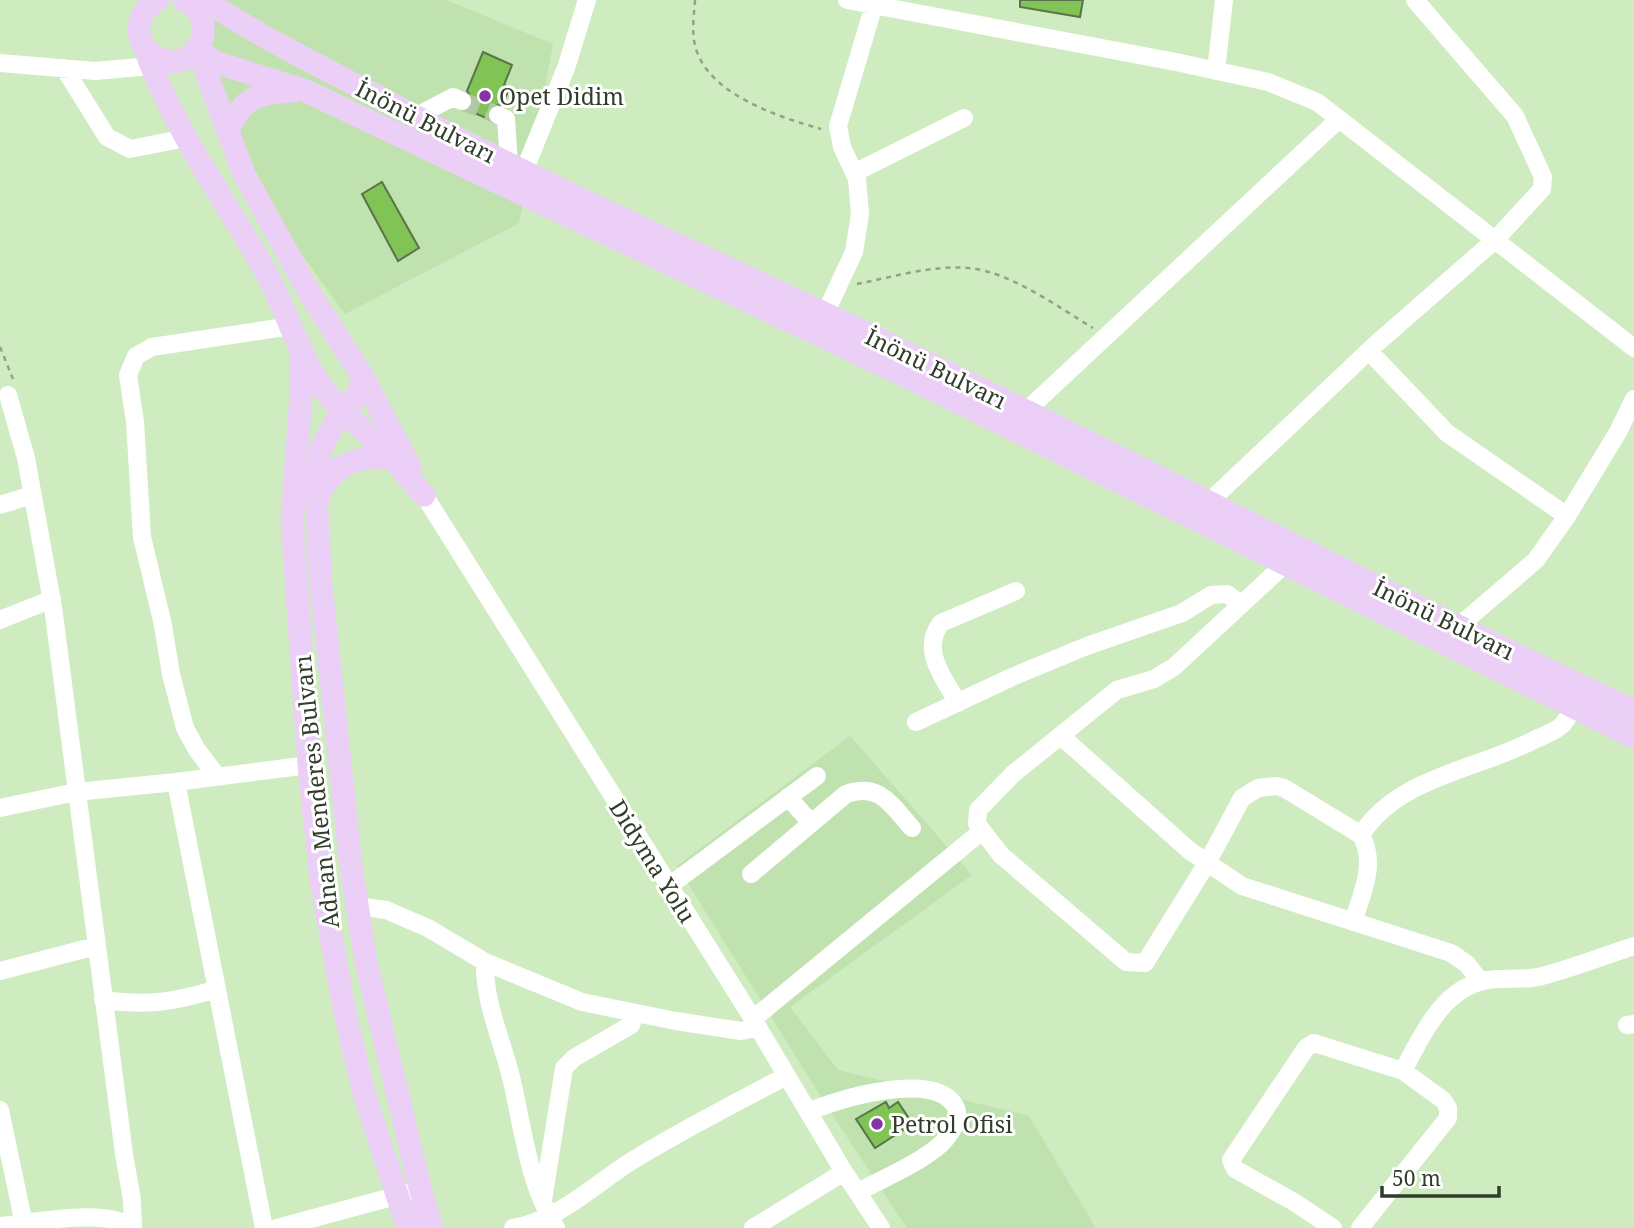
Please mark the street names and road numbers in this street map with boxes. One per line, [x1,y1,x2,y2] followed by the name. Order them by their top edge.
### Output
[350,72,502,170] street label: İnönü Bulvarı
[860,320,1012,416] street label: İnönü Bulvarı
[1368,571,1520,667] street label: İnönü Bulvarı
[286,653,346,930] street label: Adnan Menderes Bulvarı
[602,793,704,929] street label: Didyma Yolu

